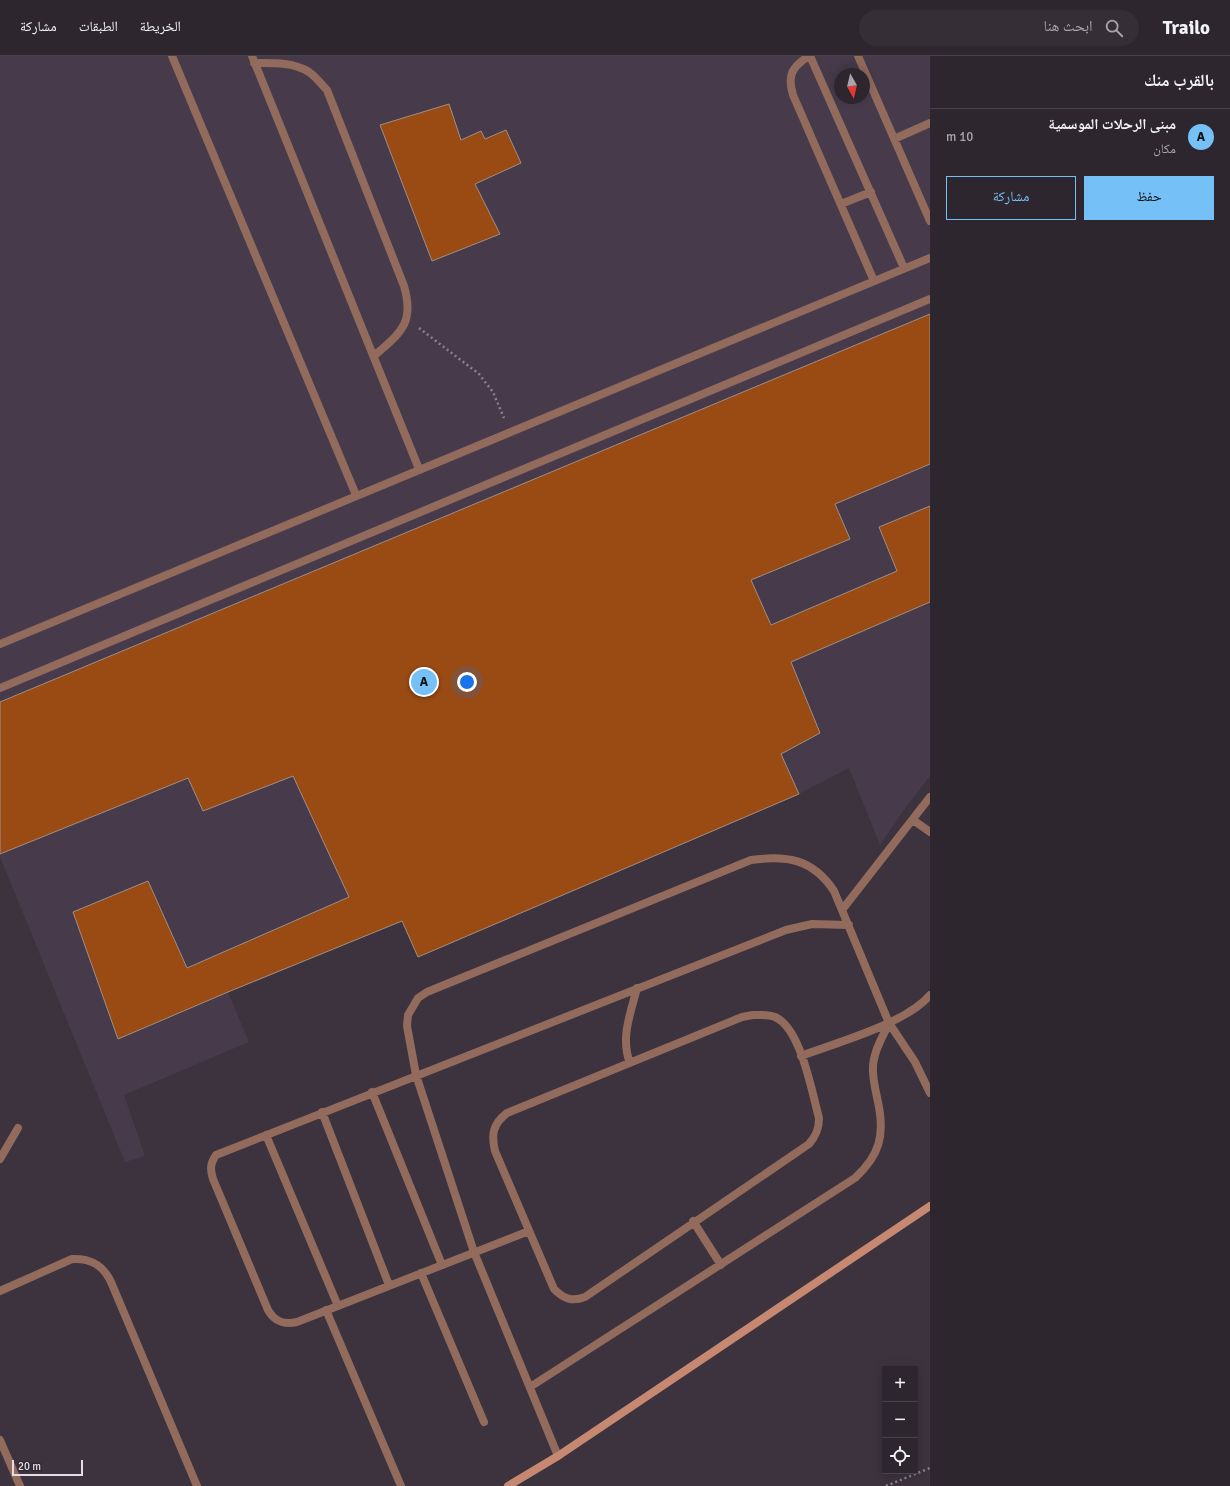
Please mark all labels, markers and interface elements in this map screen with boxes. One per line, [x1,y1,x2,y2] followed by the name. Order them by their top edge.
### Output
[859,10,1139,46] search box
[1163,16,1210,40] text: Trailo
[1044,17,1093,35] text: ابحث هنا
[1103,17,1125,39] icon: search
[20,18,57,35] text: مشاركة
[79,18,118,35] text: الطبقات
[140,18,181,35] text: الخريطة
[834,68,870,104] north arrow
[1144,70,1214,91] text: بالقرب منك
[1048,115,1176,133] text: مبنى الرحلات الموسمية
[946,129,973,145] text: 10 m
[1197,129,1205,145] text: A
[1153,141,1176,157] text: مكان
[946,176,1076,220] button: مشاركة
[1084,176,1214,220] button: حفظ
[411,667,437,697] pin: A
[457,672,477,692] your location
[882,1366,918,1474] map controls
[882,1366,918,1402] button: +
[882,1402,918,1438] button: −
[882,1438,918,1474] button: locate
[12,1458,83,1477] scale bar
[18,1460,41,1473] text: 20 m

